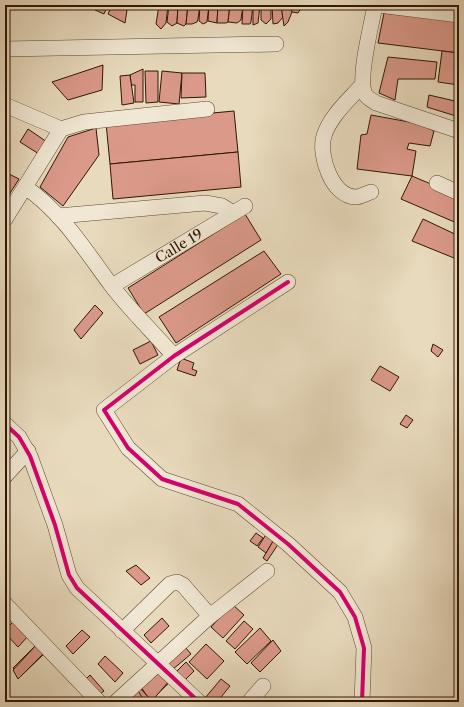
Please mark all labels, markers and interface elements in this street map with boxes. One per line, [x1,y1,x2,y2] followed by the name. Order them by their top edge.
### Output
[152,225,206,267] street label: Calle 19

